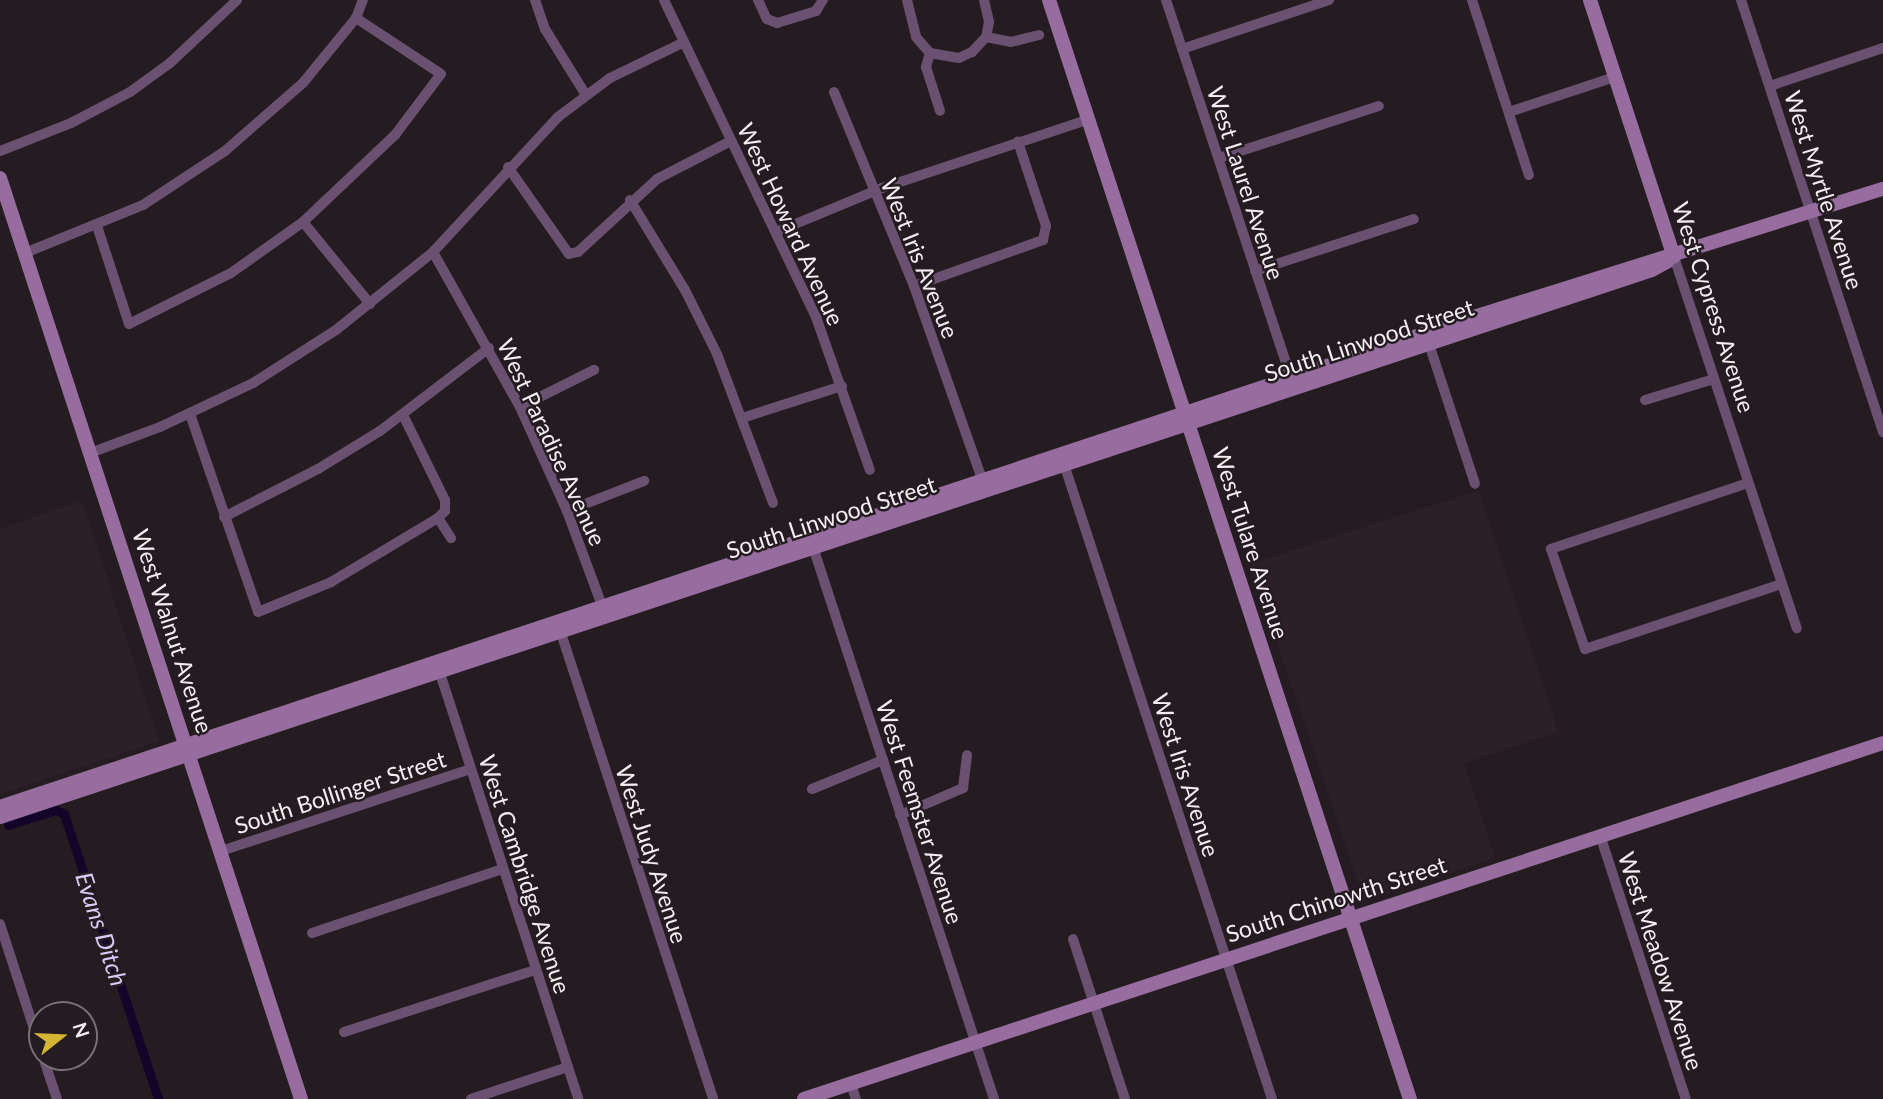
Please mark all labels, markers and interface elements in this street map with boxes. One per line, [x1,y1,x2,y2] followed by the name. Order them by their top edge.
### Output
[1202,83,1290,283] street label: West Laurel Avenue
[1779,87,1869,293] street label: West Myrtle Avenue
[732,118,850,330] street label: West Howard Avenue
[875,174,965,342] street label: West Iris Avenue
[1667,198,1761,416] street label: West Cypress Avenue
[1261,293,1477,387] street label: South Linwood Street
[492,334,612,550] street label: West Paradise Avenue
[1207,443,1295,643] street label: West Tulare Avenue
[723,470,939,564] street label: South Linwood Street
[127,525,219,737] street label: West Walnut Avenue
[1146,689,1226,861] street label: West Iris Avenue
[871,696,969,928] street label: West Feemster Avenue
[231,745,449,839] street label: South Bollinger Street
[473,751,577,997] street label: West Cambridge Avenue
[610,760,694,948] street label: West Judy Avenue
[1612,848,1710,1074] street label: West Meadow Avenue
[1222,850,1450,948] street label: South Chinowth Street
[70,869,134,989] water label: Evans Ditch
[28,1001,98,1071] north arrow
[68,1019,95,1040] text: N

